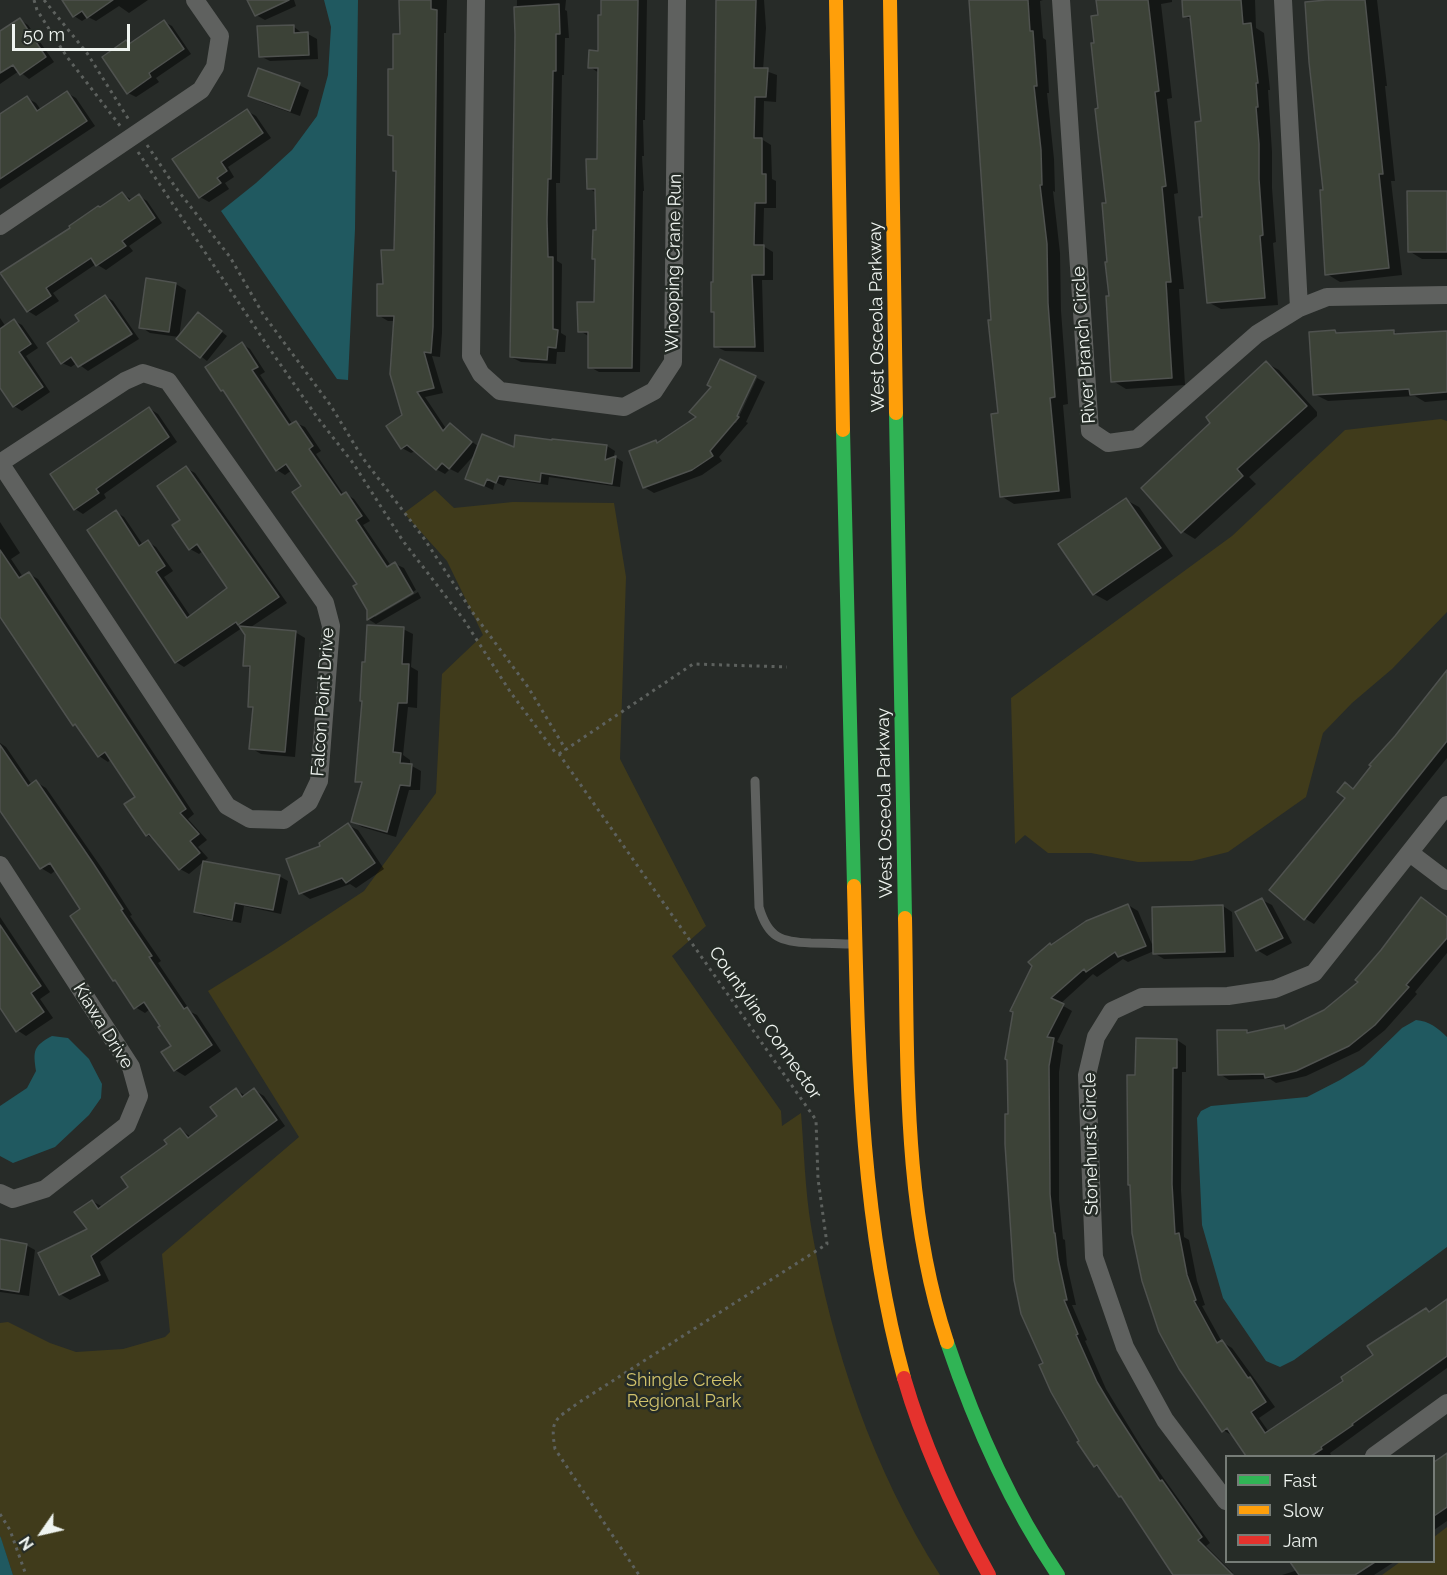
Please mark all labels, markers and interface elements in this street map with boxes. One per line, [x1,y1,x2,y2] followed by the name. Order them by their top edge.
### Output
[15,12,134,50] scale bar
[23,24,65,45] text: 50 m
[662,173,686,353] street label: Whooping Crane Run
[865,222,889,412] street label: West Osceola Parkway
[1068,266,1100,424] street label: River Branch Circle
[307,627,339,777] street label: Falcon Point Drive
[873,708,897,898] street label: West Osceola Parkway
[704,942,826,1104] street label: Countyline Connector
[68,979,138,1073] street label: Kiawa Drive
[1079,1072,1103,1216] street label: Stonehurst Circle
[626,1370,742,1412] park label: Shingle Creek Regional Park
[1225,1455,1435,1563] legend
[1283,1470,1317,1491] text: Fast
[1283,1500,1324,1521] text: Slow
[12,1503,72,1563] north arrow
[1283,1530,1318,1551] text: Jam
[15,1533,38,1554] text: N

